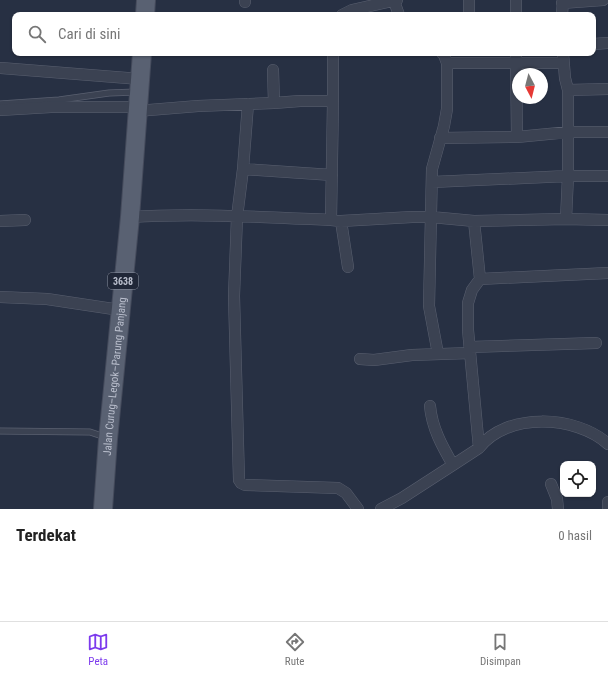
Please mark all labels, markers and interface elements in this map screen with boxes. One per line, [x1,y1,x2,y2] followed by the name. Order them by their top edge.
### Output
[12,12,596,56] search box
[26,23,48,45] icon: search
[58,25,120,43] text: Cari di sini
[512,68,548,104] north arrow
[108,273,138,289] road number: 3638
[100,297,129,456] street label: Jalan Curug–Legok–Parung Panjang
[560,461,596,497] map controls
[560,461,596,497] button: locate
[16,525,76,545] text: Terdekat
[558,528,592,543] text: 0 hasil
[87,631,109,668] tab: Peta
[284,631,306,668] tab: Rute
[480,631,521,668] tab: Disimpan

